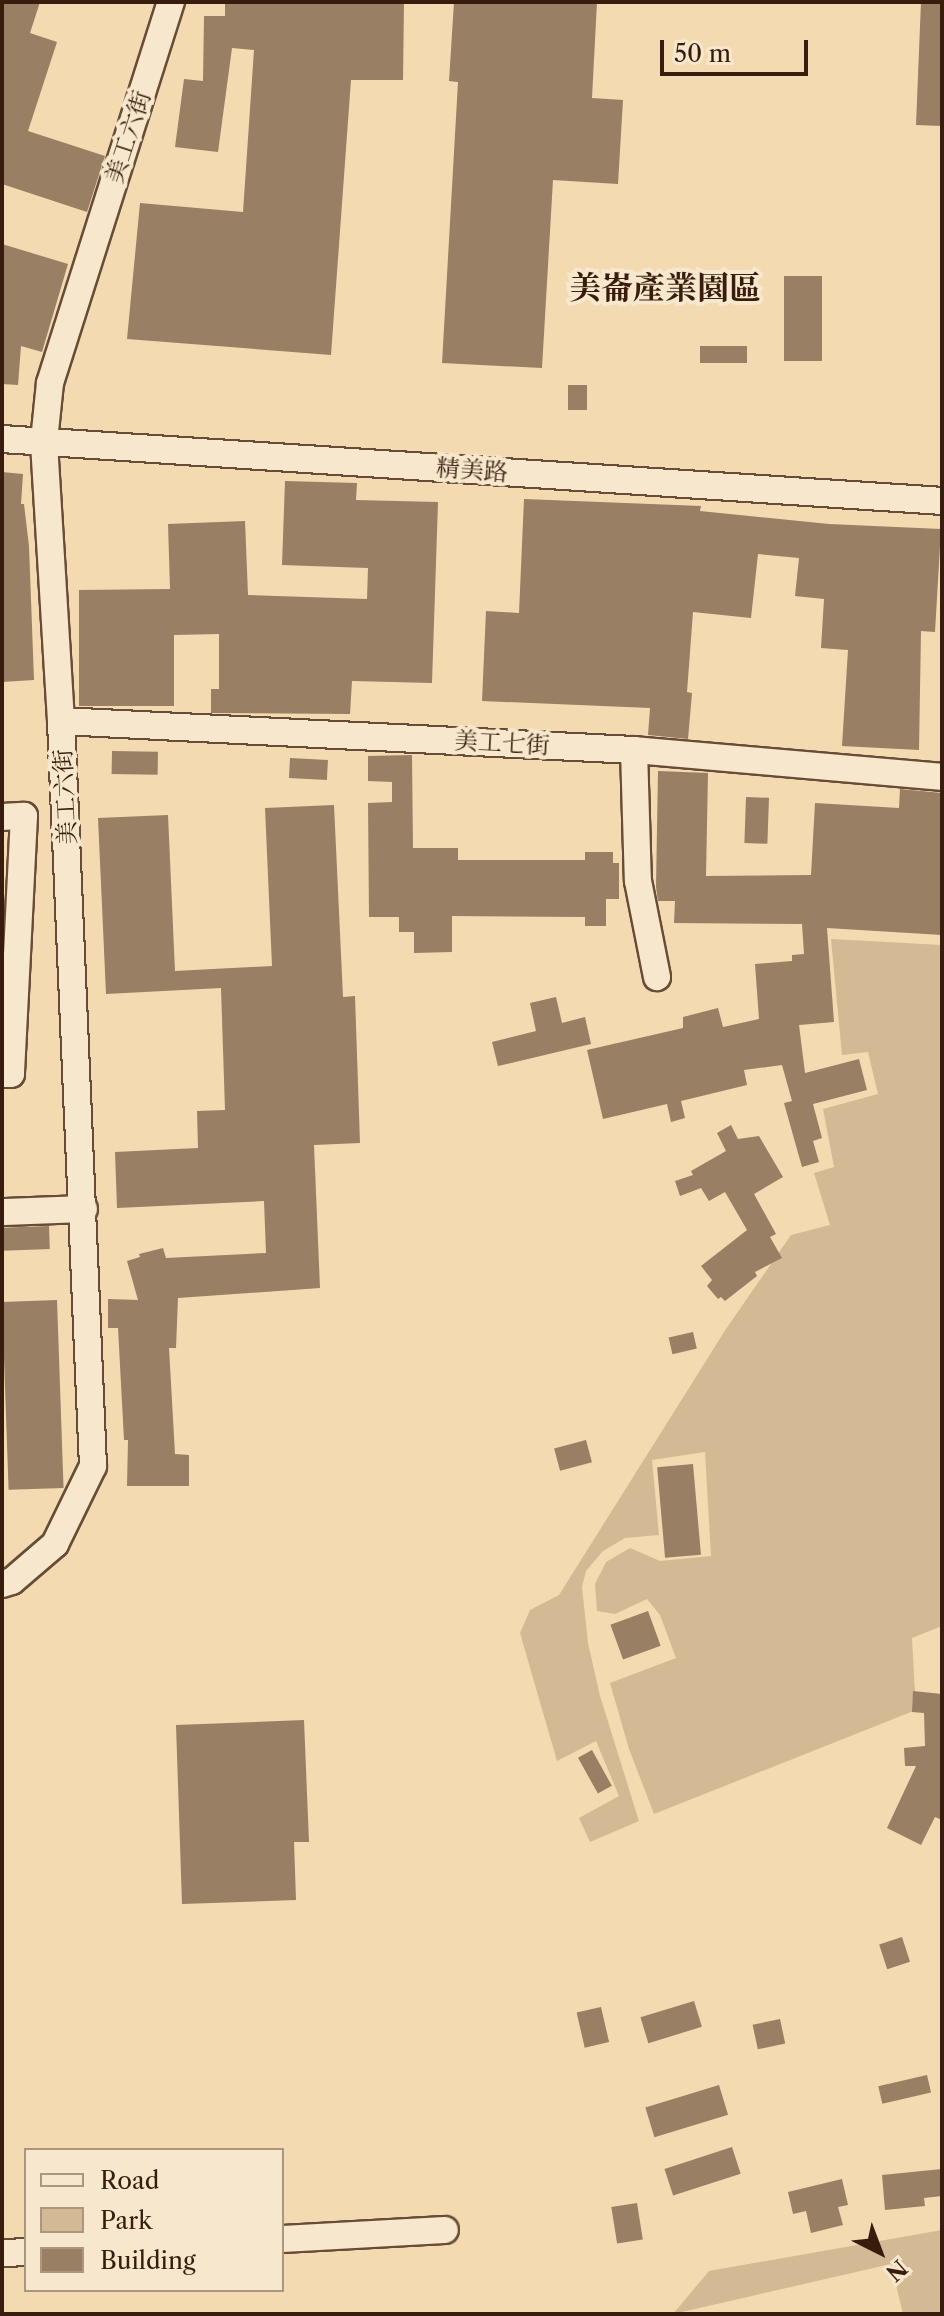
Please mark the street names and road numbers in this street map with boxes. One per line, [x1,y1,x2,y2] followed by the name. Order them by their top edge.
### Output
[99,87,157,187] street label: 美工六街
[435,453,509,487] street label: 精美路
[453,726,551,760] street label: 美工七街
[48,748,82,846] street label: 美工六街

